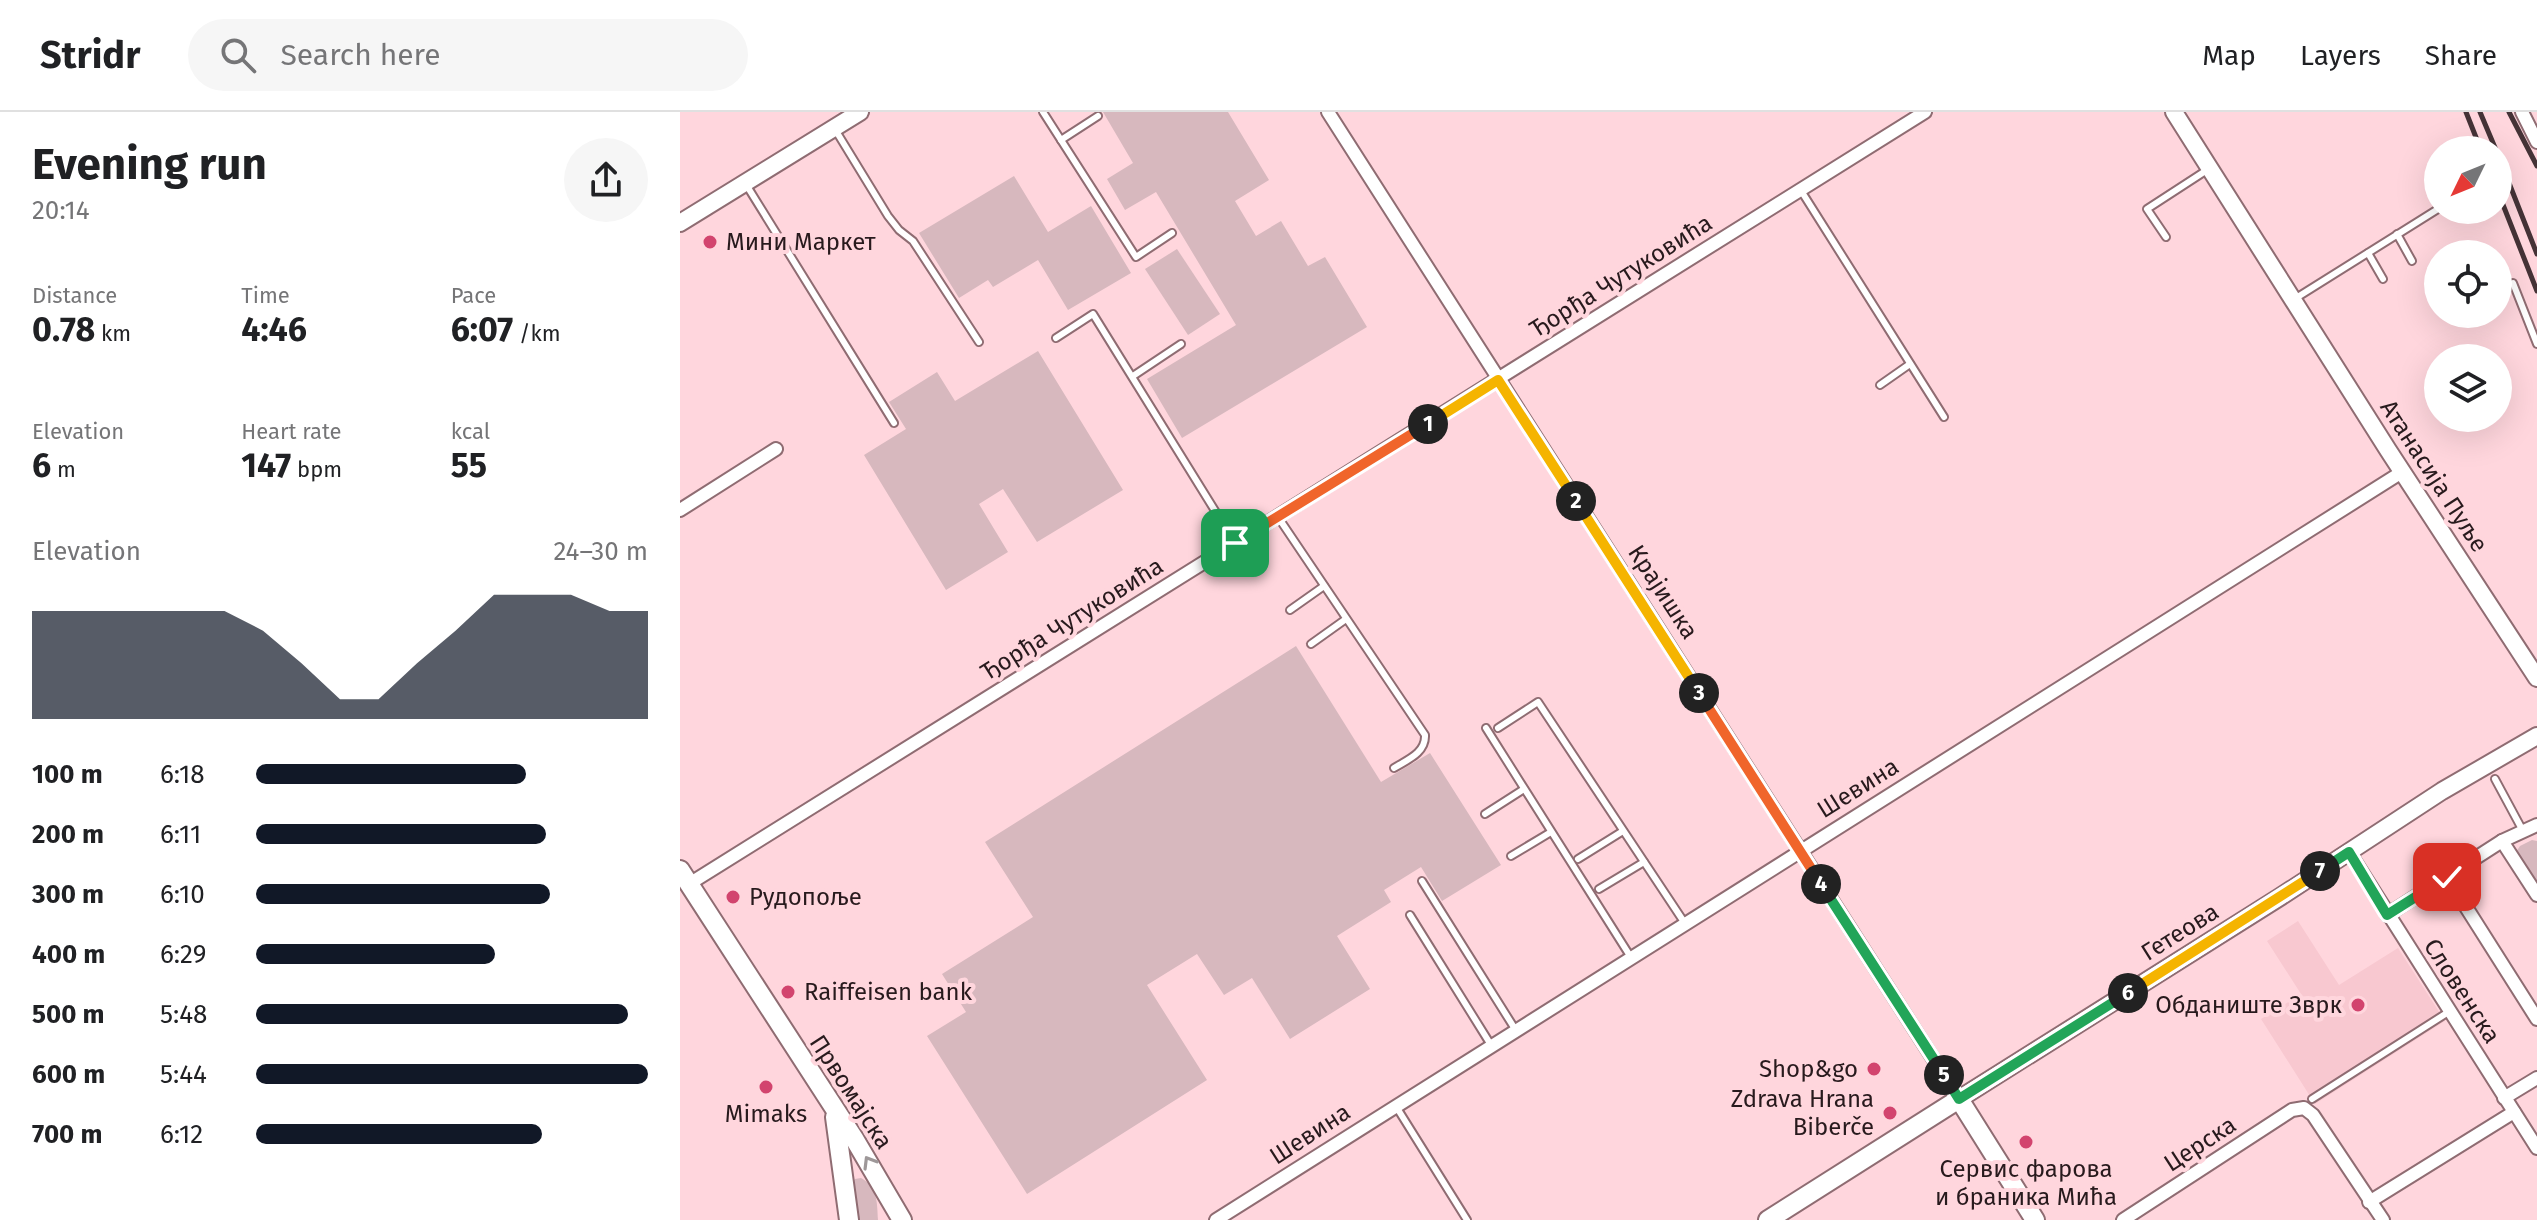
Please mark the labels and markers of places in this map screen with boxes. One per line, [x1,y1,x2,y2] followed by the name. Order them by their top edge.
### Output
[726,228,876,256] place label: Мини Маркет
[701,233,719,251] marker: Мини Маркет
[1408,404,1448,444] pin: 1
[1556,481,1596,521] pin: 2
[1201,509,1269,577] pin
[1679,673,1719,713] pin: 3
[2413,843,2481,911] pin
[2300,851,2340,891] pin: 7
[1801,864,1841,904] pin: 4
[749,883,862,911] place label: Рудопоље
[724,888,742,906] marker: Рудопоље
[2108,973,2148,1013] pin: 6
[804,978,973,1006] place label: Raiffeisen bank
[779,983,797,1001] marker: Raiffeisen bank
[2155,991,2343,1019] place label: Обданиште Зврк
[2349,996,2367,1014] marker: Обданиште Зврк
[1759,1055,1858,1083] place label: Shop&go
[1924,1055,1964,1095] pin: 5
[1865,1060,1883,1078] marker: Shop&go
[757,1078,775,1096] marker: Mimaks
[1731,1085,1874,1141] place label: Zdrava Hrana Biberče
[725,1100,807,1128] place label: Mimaks
[1881,1104,1899,1122] marker: Zdrava Hrana Biberče
[2017,1133,2035,1151] marker: Сервис фарова и браника Мића
[1935,1155,2117,1211] place label: Сервис фарова и браника Мића

